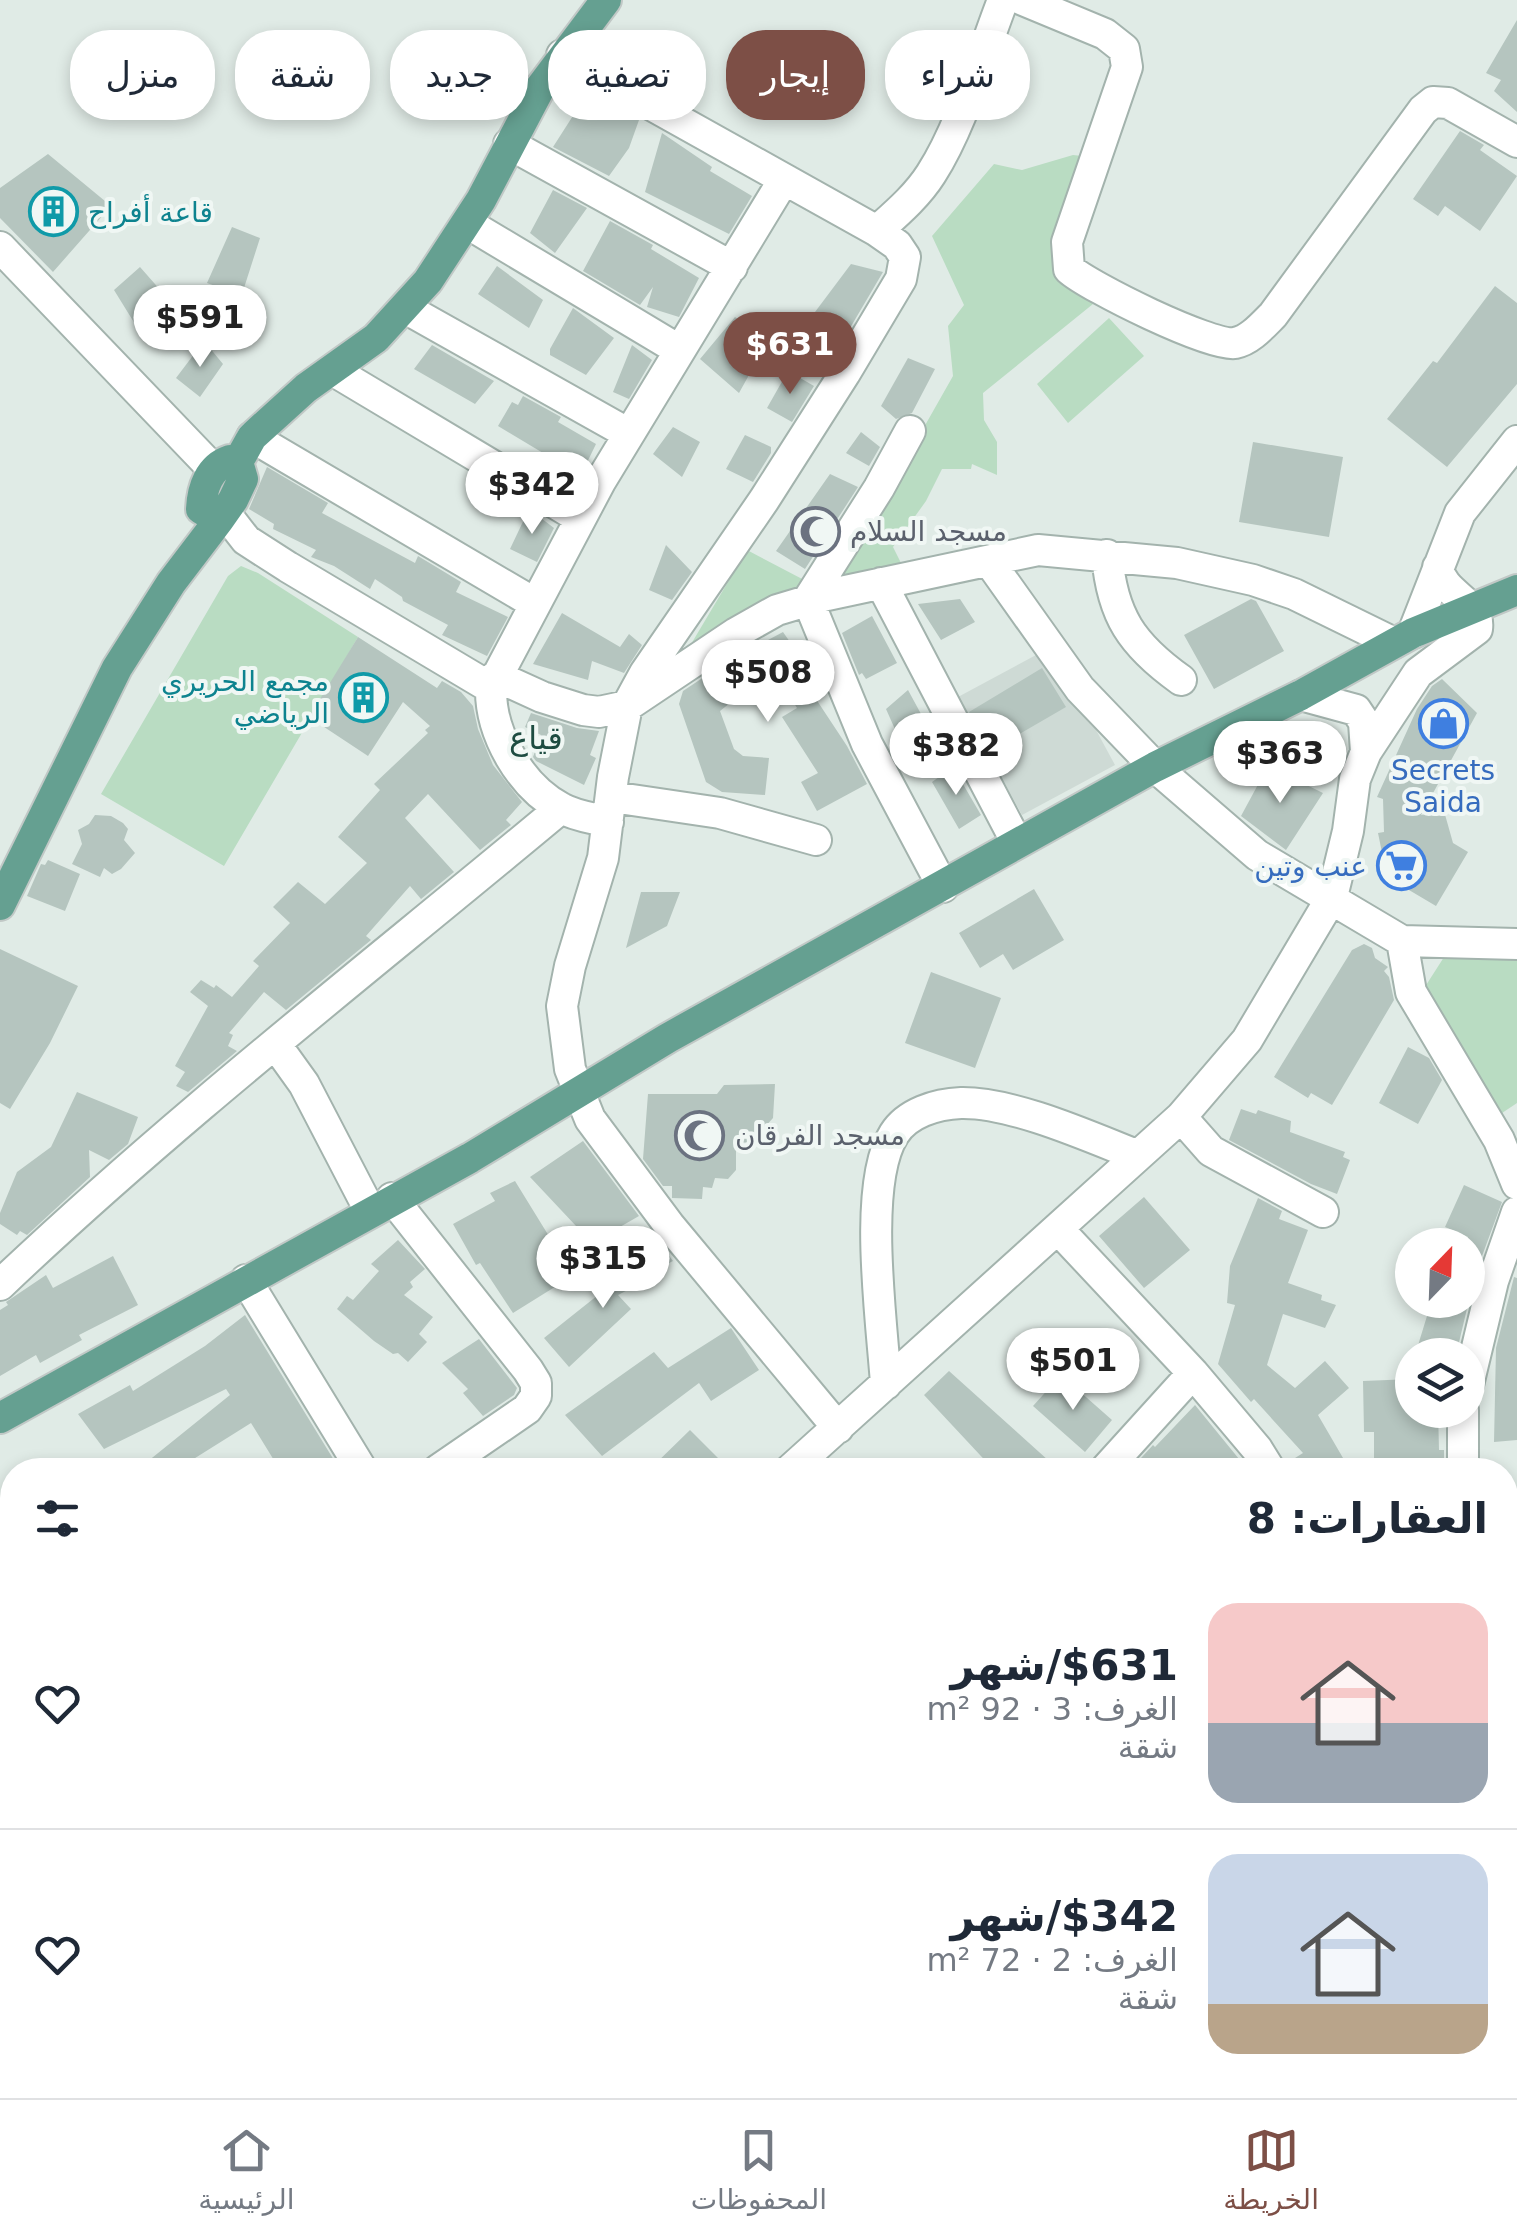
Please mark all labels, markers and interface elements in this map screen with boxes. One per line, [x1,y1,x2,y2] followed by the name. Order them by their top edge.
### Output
[70,30,215,120] chip: منزل
[235,30,370,120] chip: شقة
[390,30,528,120] chip: جديد
[548,30,706,120] chip: تصفية
[726,30,865,120] chip: إيجار
[885,30,1030,120] chip: شراء
[27,186,79,238] building icon: قاعة أفراح
[88,193,213,229] place label: قاعة أفراح
[141,285,259,370] pin: $591
[155,298,245,336] text: $591
[731,312,849,397] pin: $631
[745,325,835,363] text: $631
[473,452,591,537] pin: $342
[487,465,577,503] text: $342
[789,505,841,557] mosque icon: مسجد السلام
[850,515,1007,548] place label: مسجد السلام
[709,640,827,725] pin: $508
[723,653,813,691] text: $508
[161,665,329,730] place label: مجمع الحريري الرياضي
[338,671,390,723] building icon: مجمع الحريري الرياضي
[1417,697,1469,749] shop icon: Secrets Saida
[897,713,1015,798] pin: $382
[509,719,563,757] district label: قياع
[1221,721,1339,806] pin: $363
[911,726,1001,764] text: $382
[1235,734,1325,772] text: $363
[1391,754,1495,819] place label: Secrets Saida
[1376,840,1428,892] supermarket icon: عنب وتين
[1254,850,1367,883] place label: عنب وتين
[674,1109,726,1161] mosque icon: مسجد الفرقان
[735,1119,905,1152] place label: مسجد الفرقان
[544,1226,662,1311] pin: $315
[1395,1228,1485,1318] north arrow
[1395,1228,1485,1428] map controls
[558,1239,648,1277] text: $315
[1014,1328,1132,1413] pin: $501
[1395,1338,1485,1428] button: layers
[1028,1341,1118,1379] text: $501
[30,1491,85,1546] icon: filters
[1247,1494,1488,1543] text: العقارات: 8
[951,1641,1178,1690] text: $631/شهر
[1288,1643,1408,1763] icon: home
[30,1676,85,1731] icon: heart
[926,1690,1178,1728] text: الغرف: 3 · 92 m²
[1118,1728,1178,1766] text: شقة
[951,1892,1178,1941] text: $342/شهر
[1288,1894,1408,2014] icon: home
[30,1927,85,1982] icon: heart
[926,1941,1178,1979] text: الغرف: 2 · 72 m²
[1118,1979,1178,2017] text: شقة
[198,2123,295,2216] tab: الرئيسية
[691,2123,827,2216] tab: المحفوظات
[1223,2123,1319,2216] tab: الخريطة

